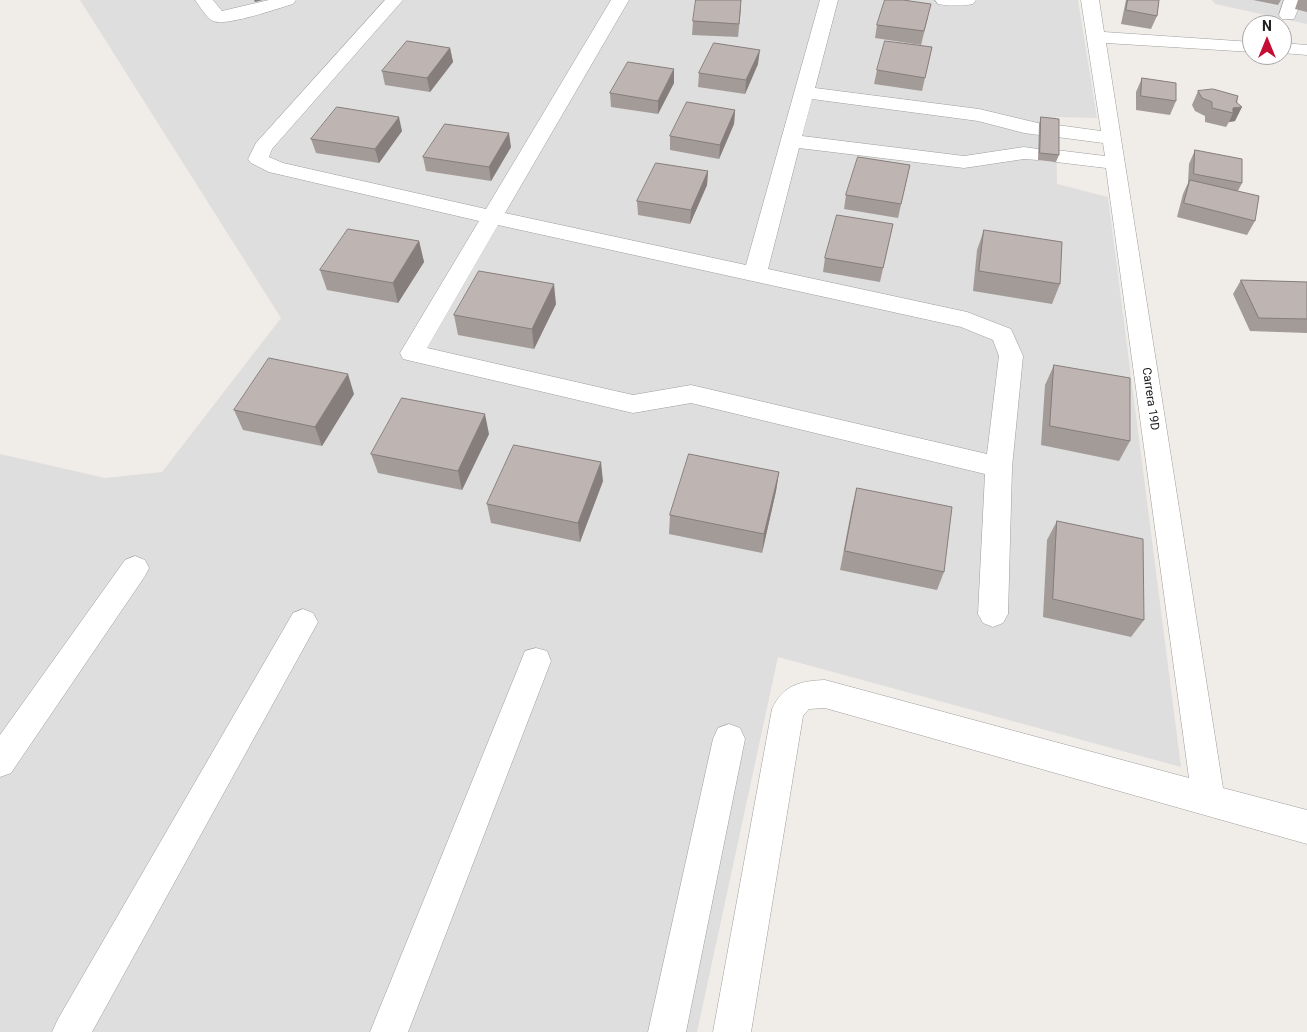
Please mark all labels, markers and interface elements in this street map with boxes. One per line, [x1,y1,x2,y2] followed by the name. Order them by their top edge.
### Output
[1242,15,1292,65] north arrow
[1262,18,1272,34] text: N
[1138,367,1162,431] street label: Carrera 19D

